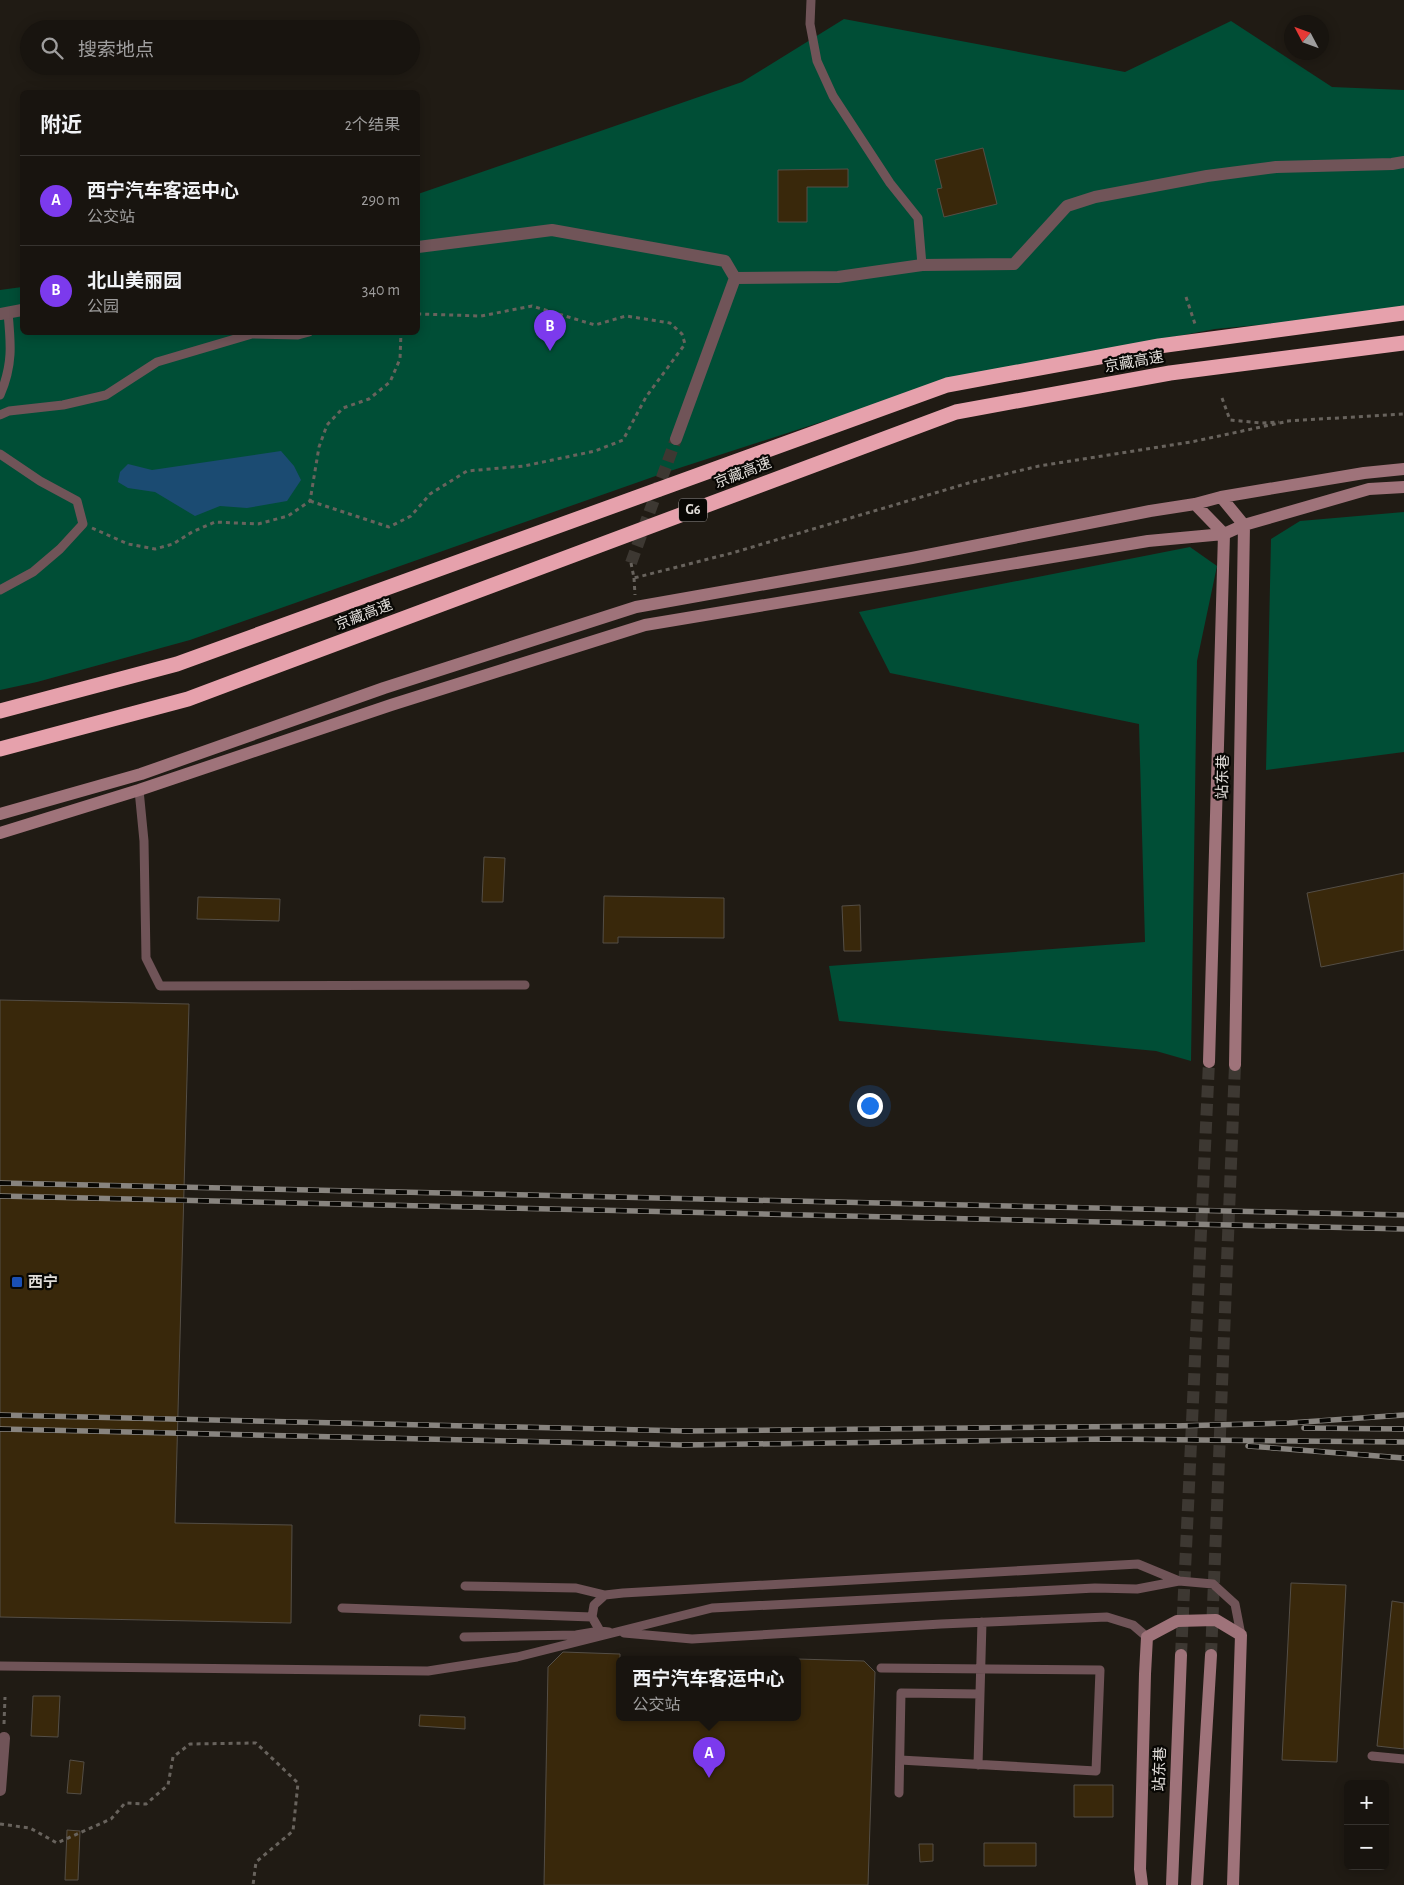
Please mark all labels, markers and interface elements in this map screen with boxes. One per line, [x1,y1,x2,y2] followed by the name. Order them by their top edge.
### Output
[1284,15,1329,60] north arrow
[20,20,420,75] search box
[38,34,66,62] icon: search
[78,41,154,60] text: 搜索地点
[40,115,82,136] text: 附近
[345,117,400,133] text: 2个结果
[87,182,239,201] text: 西宁汽车客运中心
[51,192,61,208] text: A
[361,192,400,208] text: 290 m
[87,209,135,225] text: 公交站
[87,272,182,291] text: 北山美丽园
[51,282,61,298] text: B
[362,282,400,298] text: 340 m
[87,299,119,315] text: 公园
[534,310,566,351] pin: B
[1103,348,1165,375] street label: 京藏高速
[712,454,774,491] street label: 京藏高速
[679,498,707,522] road number: G6
[333,596,395,633] street label: 京藏高速
[1214,754,1231,800] street label: 站东巷
[857,1093,883,1119] your location
[28,1274,58,1290] place label: 西宁
[10,1275,24,1289] marker: 西宁
[616,1656,801,1721] popup
[632,1670,785,1689] text: 西宁汽车客运中心
[632,1697,681,1713] text: 公交站
[693,1737,725,1778] pin: A
[1151,1746,1168,1792] street label: 站东巷
[1344,1780,1389,1870] map controls
[1344,1780,1389,1825] button: +
[1344,1825,1389,1870] button: −

